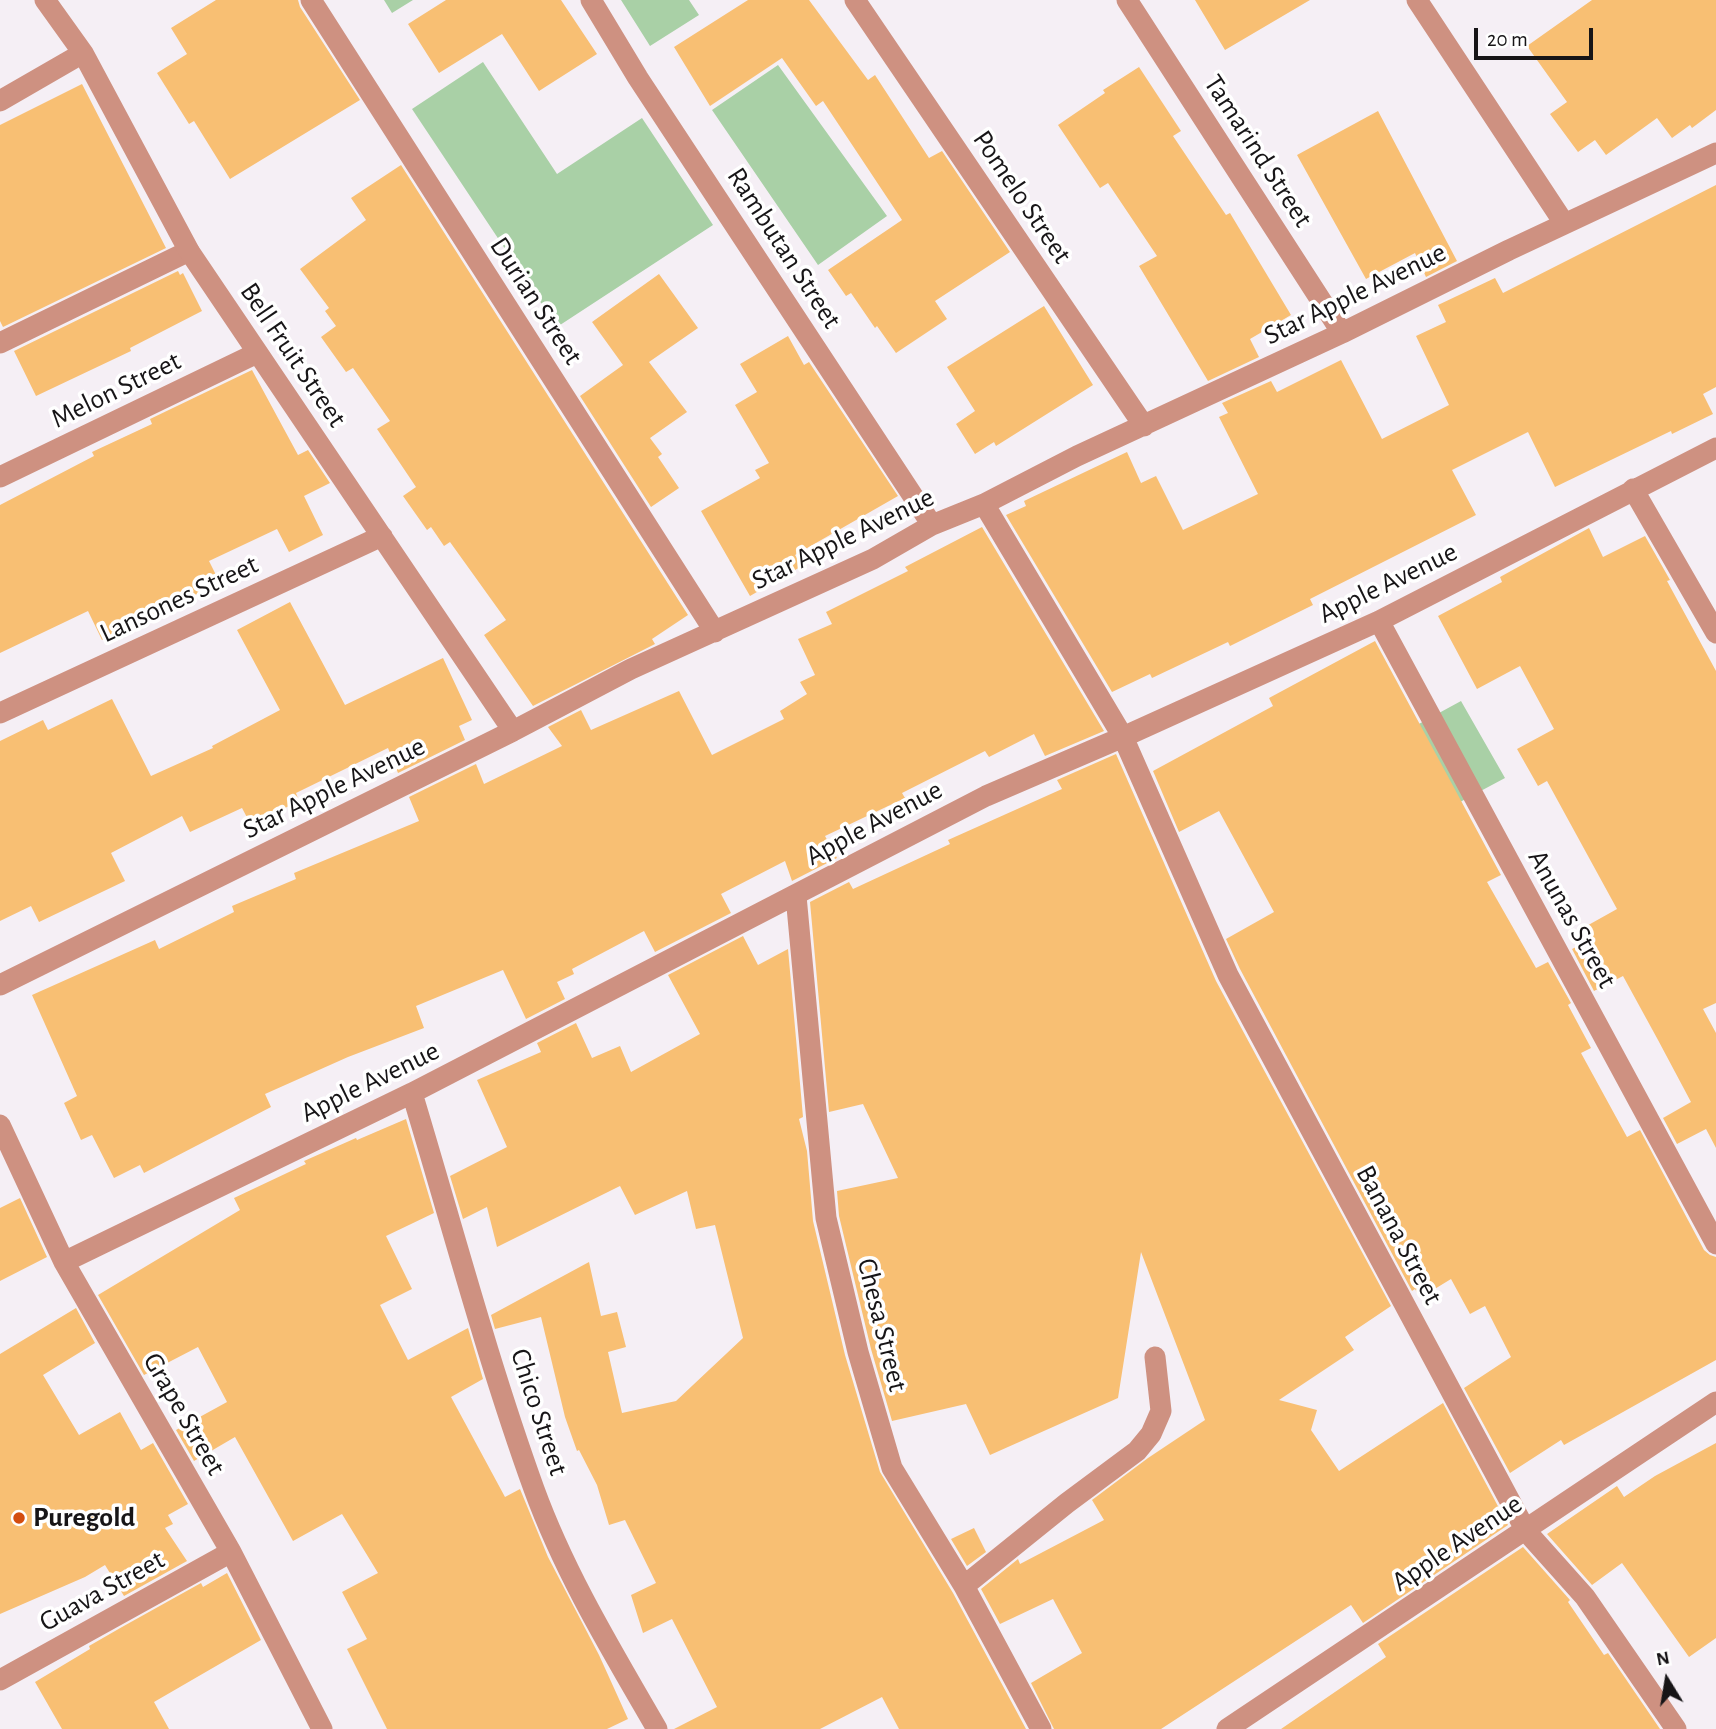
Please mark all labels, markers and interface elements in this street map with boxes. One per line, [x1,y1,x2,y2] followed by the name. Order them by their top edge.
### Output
[1478,14,1597,58] scale bar
[1487,29,1528,50] text: 20 m
[1196,69,1320,233] street label: Tamarind Street
[965,124,1079,270] street label: Pomelo Street
[719,161,849,335] street label: Rambutan Street
[482,231,590,371] street label: Durian Street
[1258,235,1452,353] street label: Star Apple Avenue
[232,276,354,434] street label: Bell Fruit Street
[46,344,186,436] street label: Melon Street
[746,480,940,598] street label: Star Apple Avenue
[1313,535,1463,631] street label: Apple Avenue
[94,548,264,650] street label: Lansones Street
[237,729,431,847] street label: Star Apple Avenue
[800,773,948,873] street label: Apple Avenue
[1520,844,1624,994] street label: Anunas Street
[295,1034,445,1130] street label: Apple Avenue
[1348,1160,1450,1310] street label: Banana Street
[849,1255,915,1395] street label: Chesa Street
[503,1345,575,1479] street label: Chico Street
[136,1347,232,1481] street label: Grape Street
[1385,1487,1529,1599] street label: Apple Avenue
[33,1501,135,1535] place label: Puregold
[11,1510,27,1526] marker: Puregold
[34,1543,170,1639] street label: Guava Street
[1632,1645,1702,1715] north arrow
[1655,1648,1671,1669] text: N

